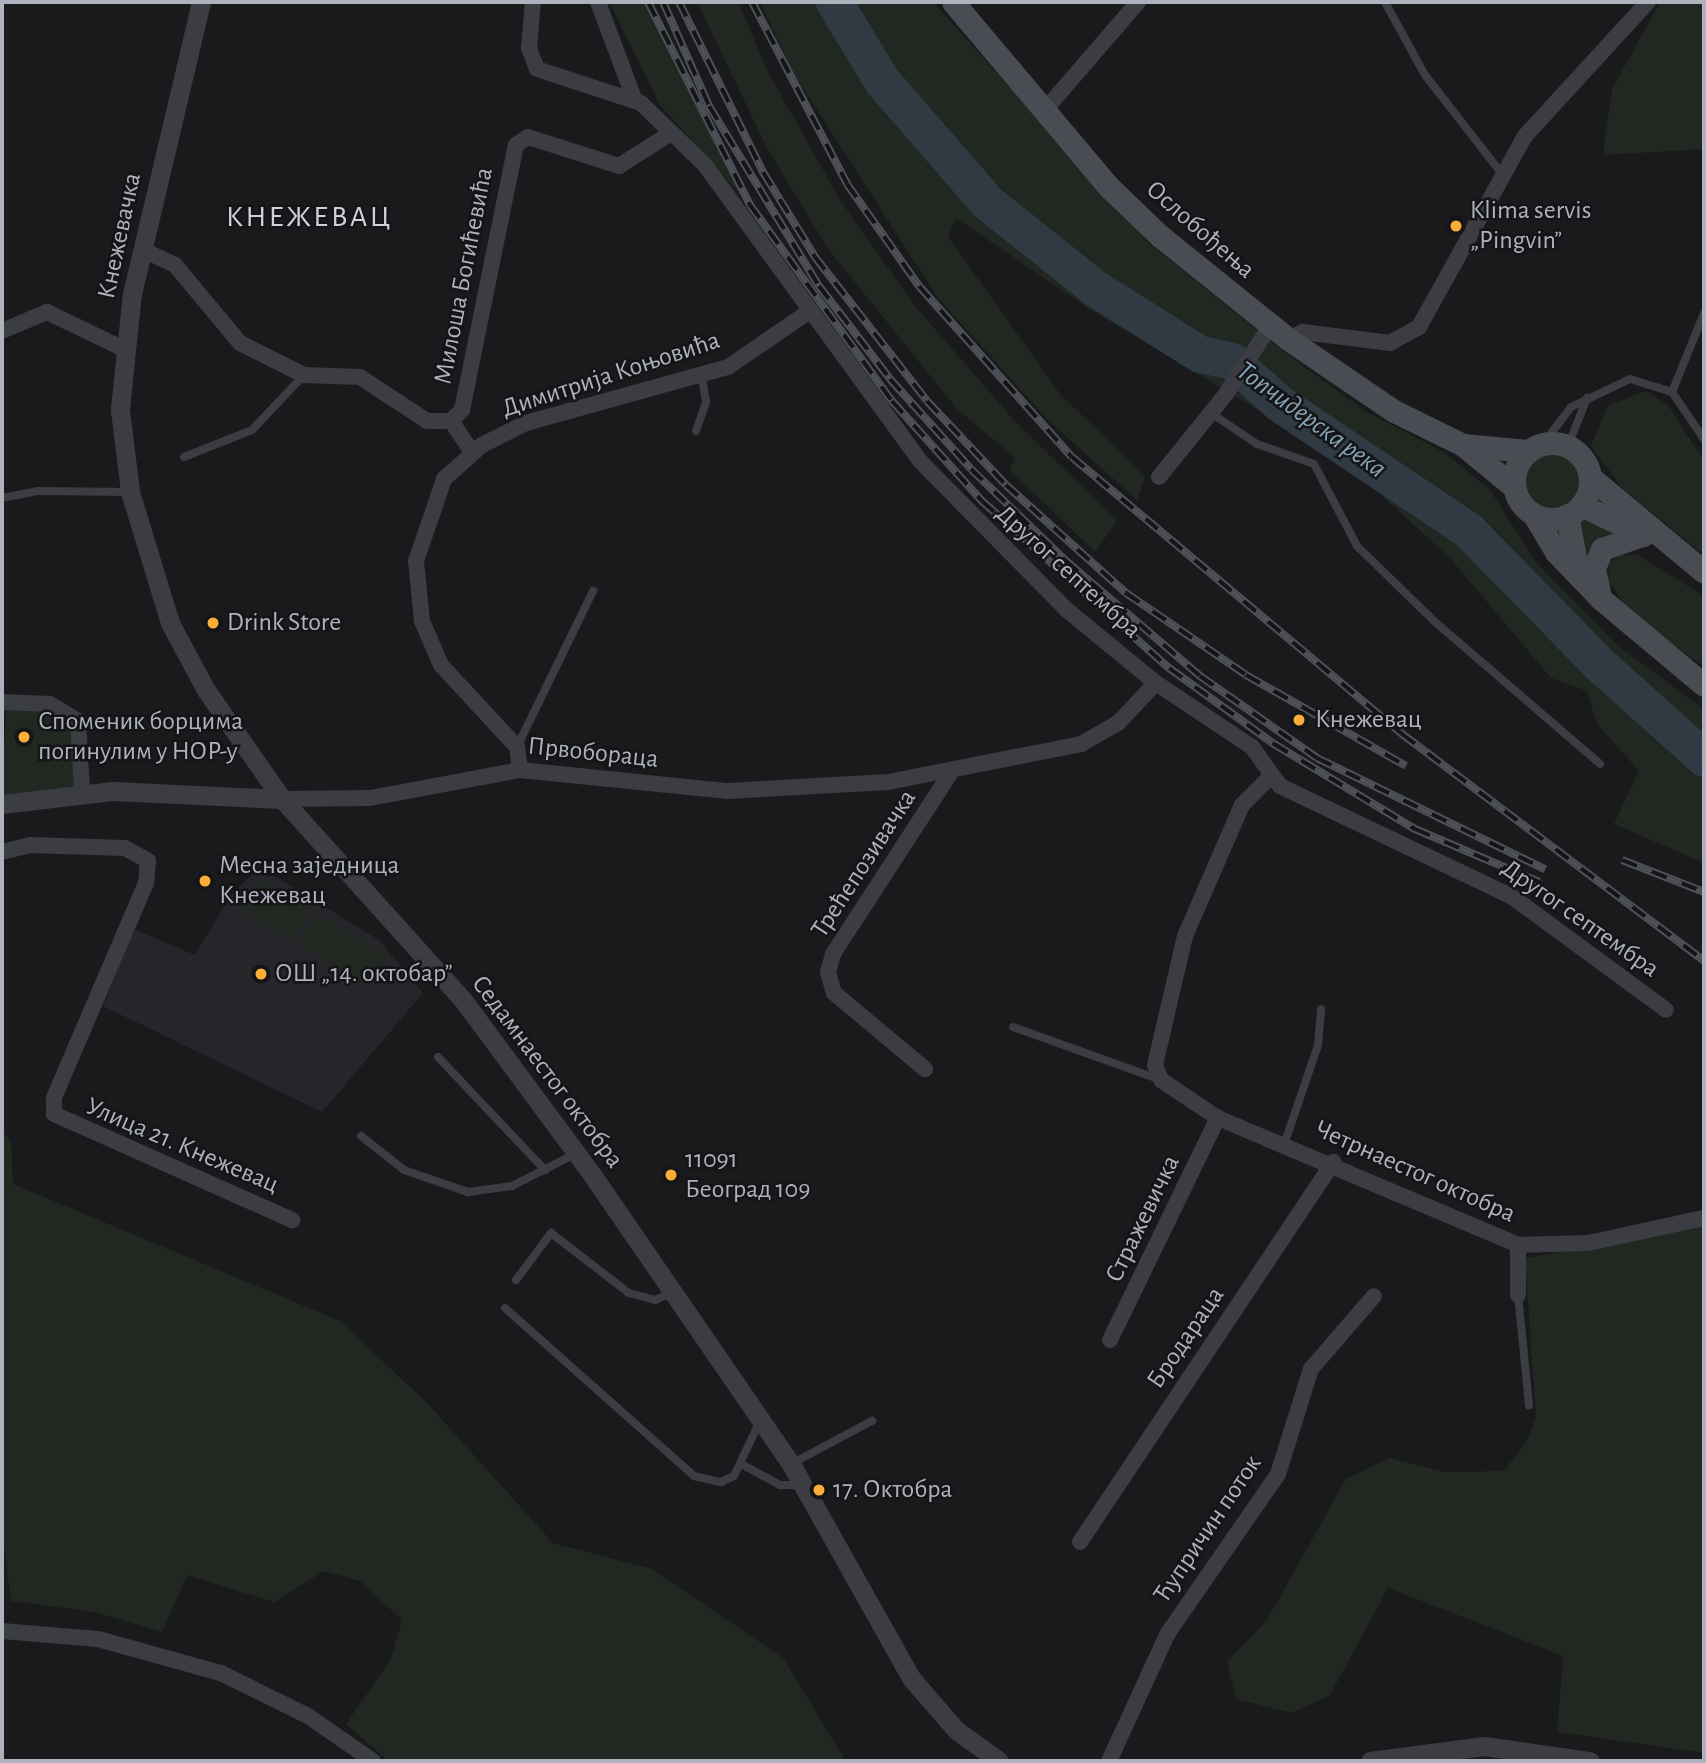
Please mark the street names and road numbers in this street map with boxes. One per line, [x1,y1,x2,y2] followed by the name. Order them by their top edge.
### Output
[428,165,500,387] street label: Милоша Богићевића
[91,170,149,302] street label: Кнежевачка
[1139,174,1261,286] street label: Ослобођења
[498,325,724,425] street label: Димитрија Коњовића
[989,498,1147,646] street label: Другог септембра
[526,731,660,775] street label: Првобораца
[805,784,923,944] street label: Трећепозивачка
[1495,853,1665,985] street label: Другог септембра
[464,969,630,1175] street label: Седамнаестог октобра
[81,1091,283,1201] street label: Улица 21. Кнежевац
[1310,1114,1520,1230] street label: Четрнаестог октобра
[1099,1150,1187,1288] street label: Стражевичка
[1141,1281,1231,1395] street label: Бродараца
[1147,1449,1269,1609] street label: Ћупричин поток

